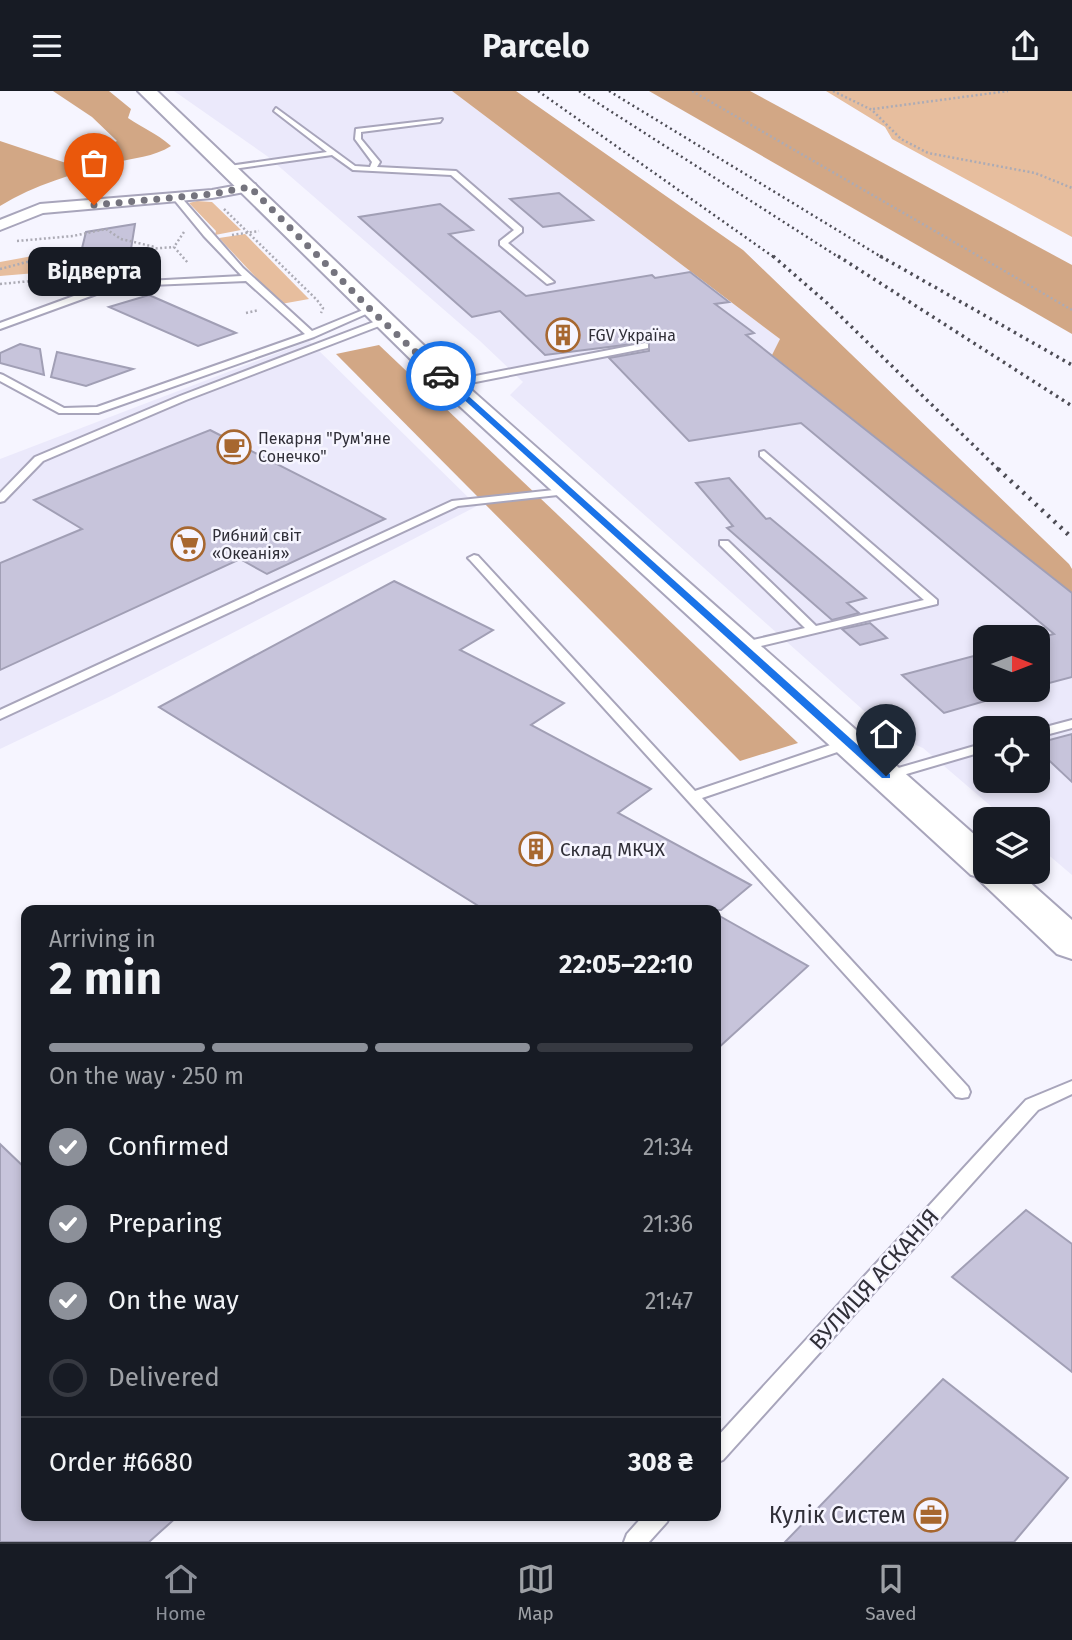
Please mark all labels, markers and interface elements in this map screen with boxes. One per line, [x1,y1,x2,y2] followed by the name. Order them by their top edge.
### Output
[28,27,66,65] icon: menu
[482,27,590,65] text: Parcelo
[1006,27,1044,65] icon: share
[64,133,124,205] pin
[75,144,113,182] icon: bag
[28,247,160,296] callout: Відверта
[47,257,142,285] text: Відверта
[544,316,582,354] building icon: FGV Україна
[588,326,676,345] place label: FGV Україна
[406,341,476,411] courier
[422,357,460,395] icon: car
[215,428,253,466] cafe icon: Пекарня "Рум'яне Сонечко"
[258,429,391,466] place label: Пекарня "Рум'яне Сонечко"
[169,525,207,563] supermarket icon: Рибний світ «Океанія»
[212,526,302,563] place label: Рибний світ «Океанія»
[973,625,1050,702] north arrow
[973,625,1050,884] map controls
[856,704,916,776] pin
[867,715,905,753] icon: home
[973,716,1050,793] button: locate
[973,807,1050,884] button: layers
[517,830,555,868] building icon: Склад МКЧХ
[560,838,666,861] place label: Склад МКЧХ
[49,925,156,953] text: Arriving in
[559,949,693,980] text: 22:05–22:10
[49,951,162,1006] text: 2 min
[49,1062,244,1090] text: On the way · 250 m
[49,1128,87,1166] icon: check
[108,1131,229,1162] text: Confirmed
[643,1133,693,1161] text: 21:34
[803,1203,945,1355] street label: ВУЛИЦЯ АСКАНІЯ
[49,1205,87,1243] icon: check
[108,1208,221,1239] text: Preparing
[643,1210,693,1238] text: 21:36
[49,1282,87,1320] icon: check
[108,1285,239,1316] text: On the way
[645,1287,693,1315] text: 21:47
[108,1362,220,1393] text: Delivered
[49,1447,193,1478] text: Order #6680
[628,1447,693,1478] text: 308 ₴
[912,1496,950,1534] office icon: Кулік Систем
[769,1501,906,1529] place label: Кулік Систем
[155,1560,206,1625] tab: Home
[517,1560,555,1625] tab: Map
[865,1560,917,1625] tab: Saved

